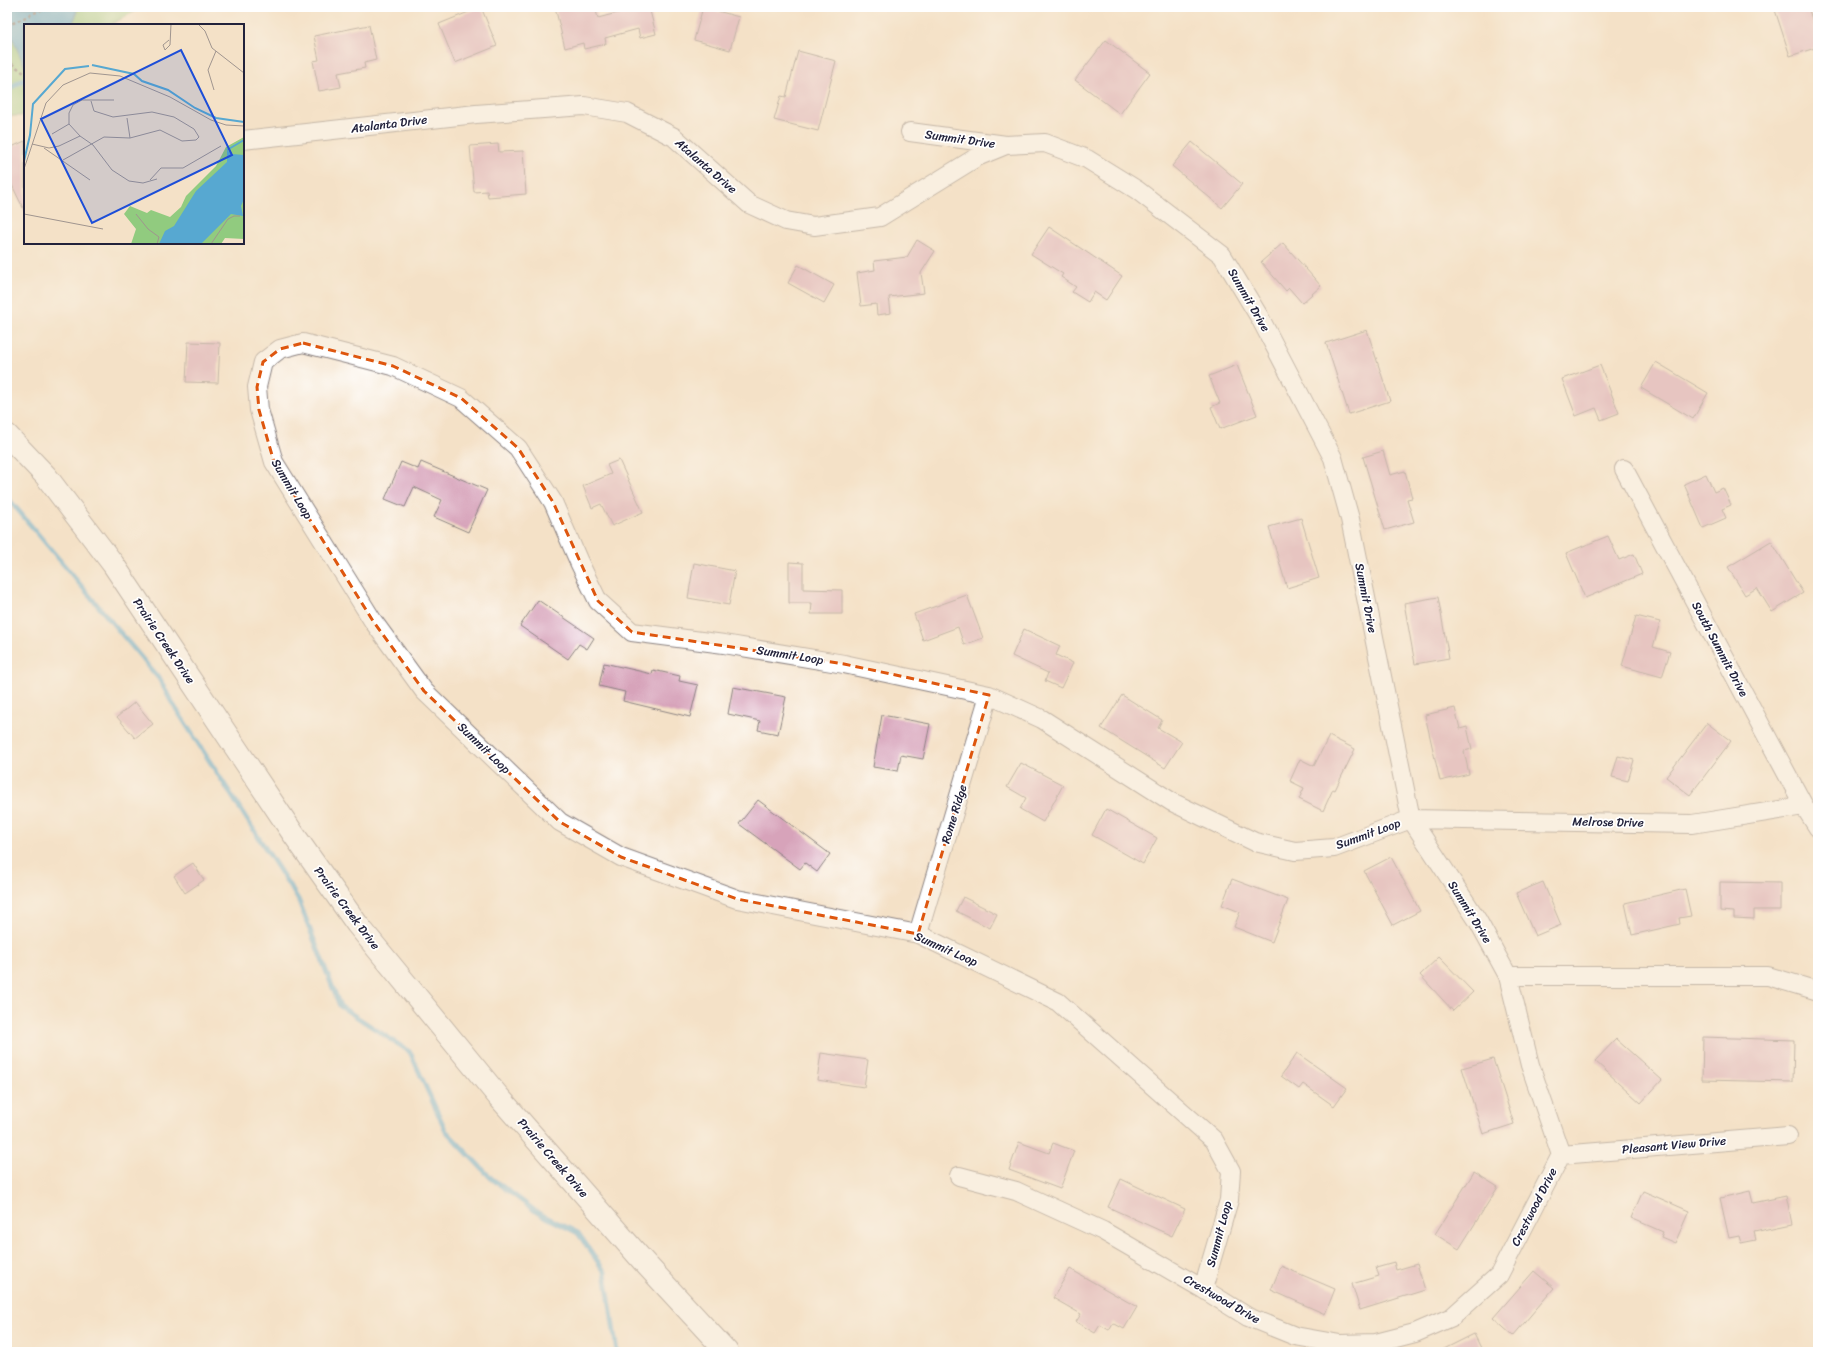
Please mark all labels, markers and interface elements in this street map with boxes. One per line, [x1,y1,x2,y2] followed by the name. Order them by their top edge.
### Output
[24,24,244,244] inset map
[349,108,428,140] street label: Atalanta Drive
[923,123,997,155] street label: Summit Drive
[669,132,742,199] street label: Atalanta Drive
[1222,264,1276,336] street label: Summit Drive
[265,454,319,524] street label: Summit Loop
[1348,561,1384,635] street label: Summit Drive
[127,593,201,689] street label: Prairie Creek Drive
[1686,597,1755,701] street label: South Summit Drive
[755,639,826,671] street label: Summit Loop
[452,717,516,780] street label: Summit Loop
[935,782,973,846] street label: Rome Ridge
[1572,810,1644,834] street label: Melrose Drive
[1332,812,1404,856] street label: Summit Loop
[308,861,386,955] street label: Prairie Creek Drive
[1442,876,1498,948] street label: Summit Drive
[911,925,982,973] street label: Summit Loop
[512,1113,594,1203] street label: Prairie Creek Drive
[1621,1129,1727,1161] street label: Pleasant View Drive
[1505,1164,1563,1250] street label: Crestwood Drive
[1200,1198,1239,1269] street label: Summit Loop
[1179,1268,1265,1330] street label: Crestwood Drive

